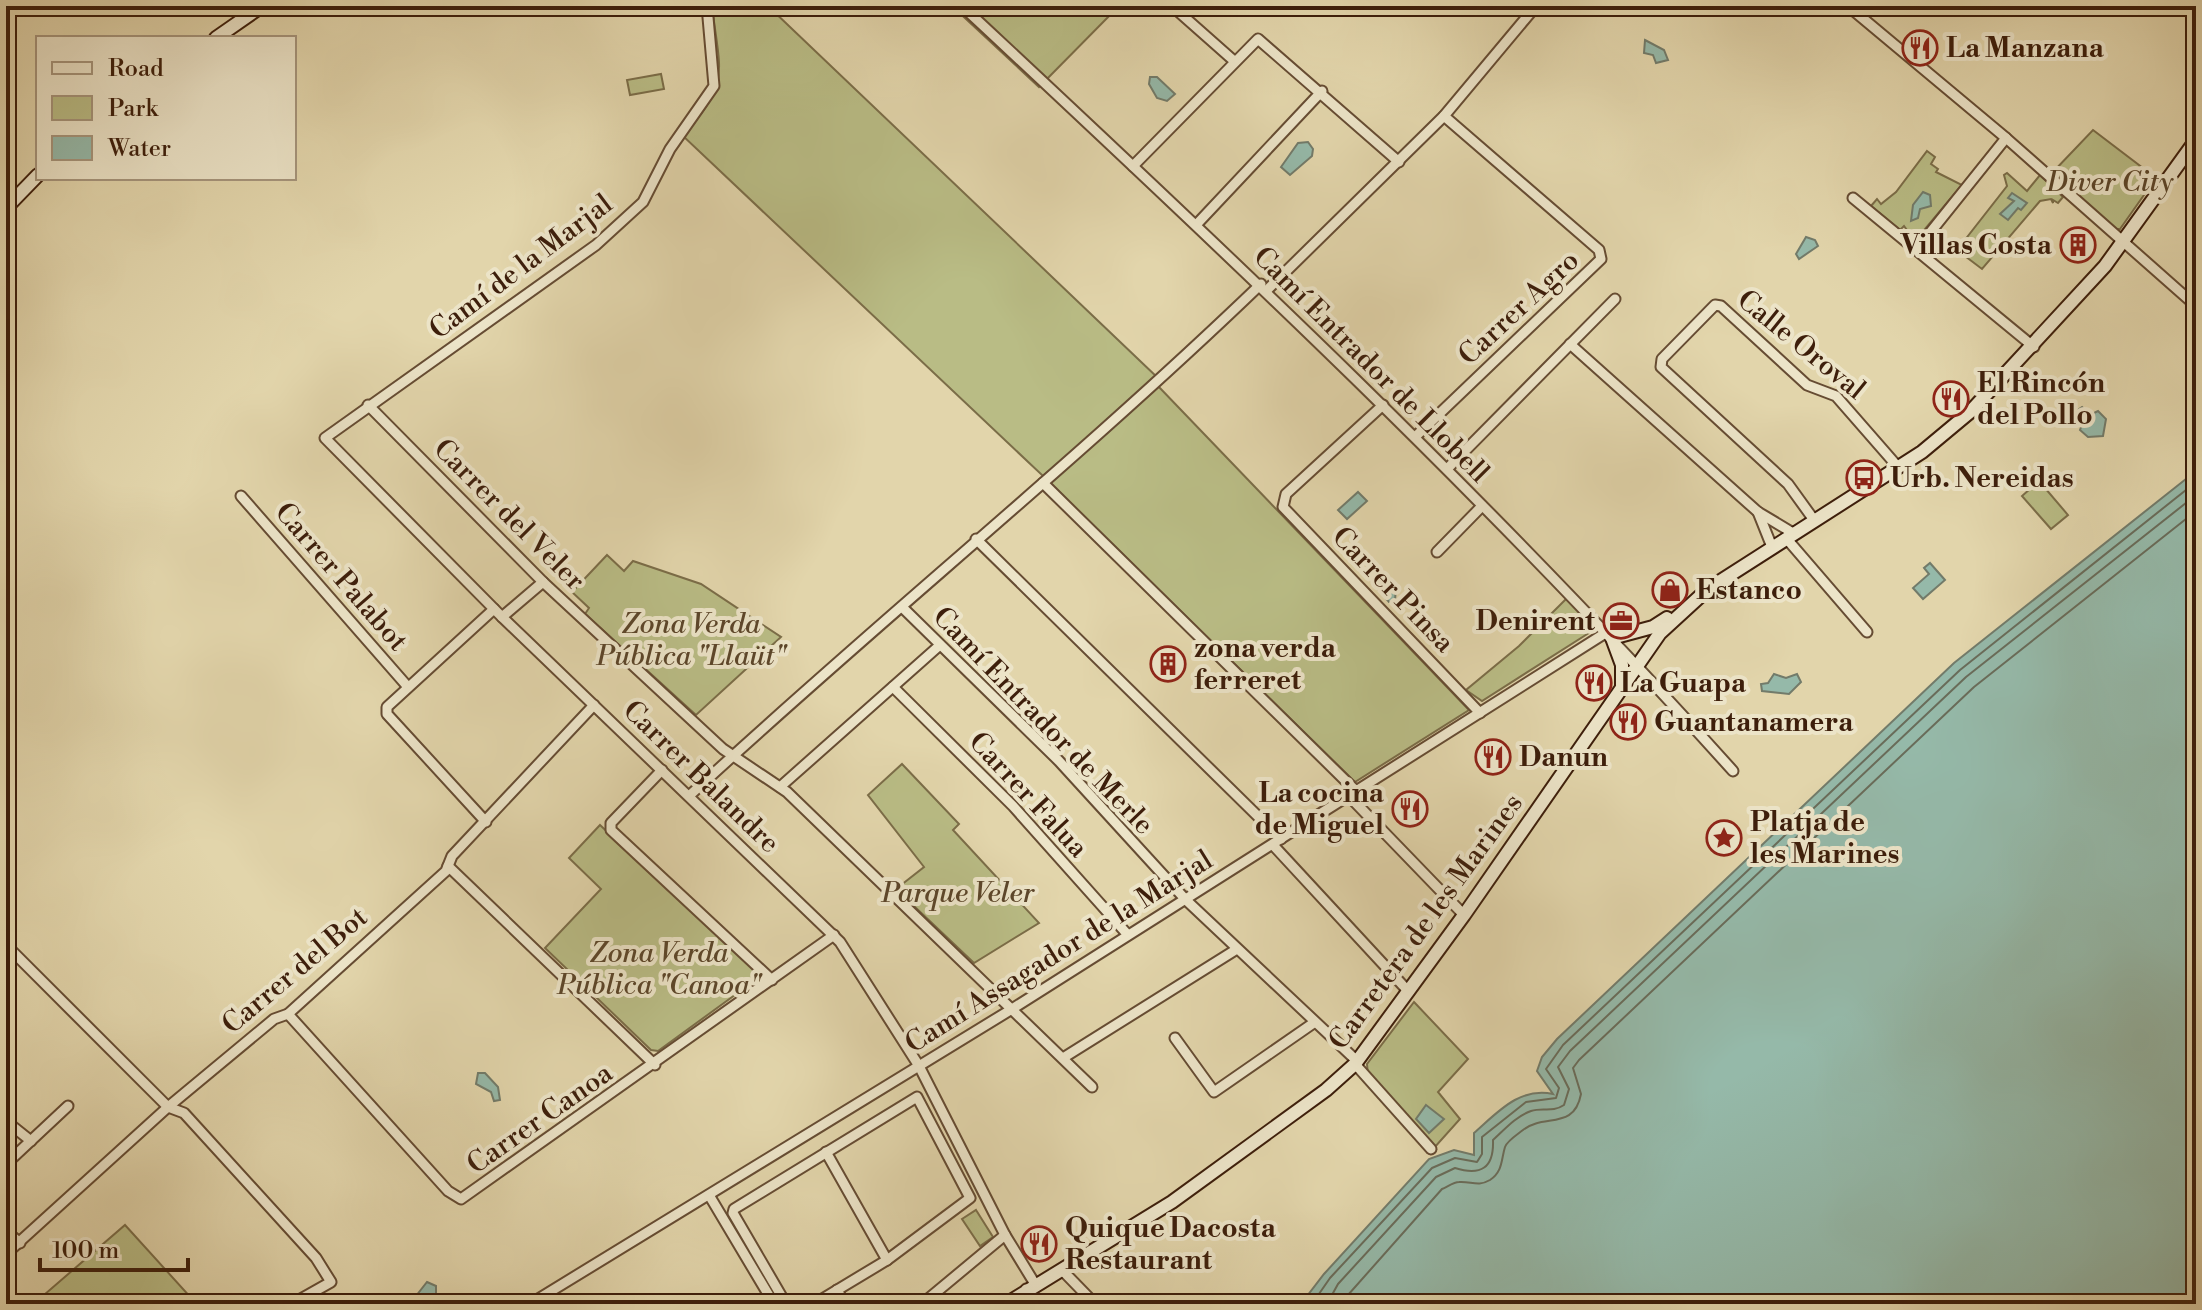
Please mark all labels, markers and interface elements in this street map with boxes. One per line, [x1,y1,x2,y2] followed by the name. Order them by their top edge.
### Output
[1901,29,1939,67] restaurant icon: La Manzana
[1946,31,2105,66] place label: La Manzana
[36,36,296,180] legend
[108,54,164,84] text: Road
[108,94,159,124] text: Park
[107,134,171,164] text: Water
[2046,165,2175,200] park label: Diver City
[423,187,619,347] street label: Camí de la Marjal
[2059,226,2097,264] building icon: Villas Costa
[1900,228,2053,263] place label: Villas Costa
[1246,240,1496,490] street label: Camí Entrador de Llobell
[1451,243,1587,373] street label: Carrer Agro
[1730,283,1872,407] street label: Calle Oroval
[1977,366,2105,433] place label: El Rincón del Pollo
[1932,380,1970,418] restaurant icon: El Rincón del Pollo
[426,432,592,598] street label: Carrer del Veler
[1845,459,1883,497] bus stop icon: Urb. Nereidas
[1890,461,2074,496] place label: Urb. Nereidas
[267,495,415,659] street label: Carrer Palabot
[1324,520,1462,661] street label: Carrer Pinsa
[1651,571,1689,609] shop icon: Estanco
[1696,573,1802,608] place label: Estanco
[925,600,1161,842] street label: Camí Entrador de Merle
[1602,602,1640,640] office icon: Denirent
[1475,604,1596,639] place label: Denirent
[596,607,788,674] park label: Zona Verda Pública "Llaüt"
[1194,631,1337,698] place label: zona verda ferreret
[1149,645,1187,683] building icon: zona verda ferreret
[1575,664,1613,702] restaurant icon: La Guapa
[1620,666,1747,701] place label: La Guapa
[615,693,787,861] street label: Carrer Balandre
[1609,703,1647,741] restaurant icon: Guantanamera
[1654,705,1854,740] place label: Guantanamera
[961,725,1096,866] street label: Carrer Falua
[1474,738,1512,776] restaurant icon: Danun
[1519,740,1608,775] place label: Danun
[1255,776,1385,843] place label: La cocina de Miguel
[1321,787,1531,1057] street label: Carretera de les Marines
[1391,790,1429,828] restaurant icon: La cocina de Miguel
[1750,805,1900,872] place label: Platja de les Marines
[1705,819,1743,857] place icon: Platja de les Marines
[899,843,1219,1061] street label: Camí Assagador de la Marjal
[881,876,1036,911] park label: Parque Veler
[215,900,375,1042] street label: Carrer del Bot
[556,936,764,1003] park label: Zona Verda Pública "Canoa"
[460,1055,620,1182] street label: Carrer Canoa
[1065,1211,1277,1278] place label: Quique Dacosta Restaurant
[40,1222,188,1272] scale bar
[1020,1225,1058,1263] restaurant icon: Quique Dacosta Restaurant
[52,1236,119,1266] text: 100 m

